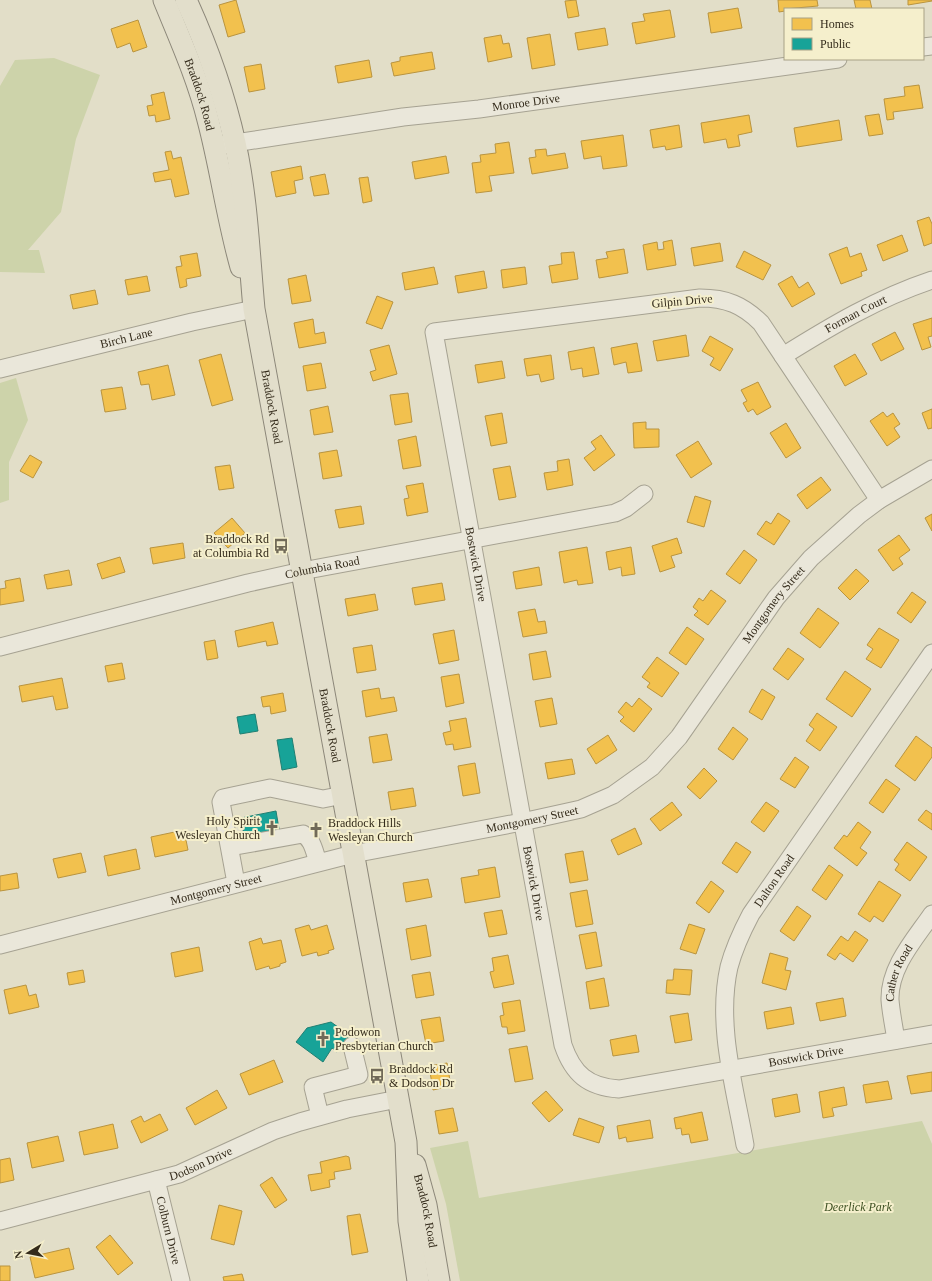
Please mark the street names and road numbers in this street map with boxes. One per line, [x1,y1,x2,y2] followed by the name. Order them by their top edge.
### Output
[182,56,217,132] street label: Braddock Road
[491,91,561,114] street label: Monroe Drive
[651,291,713,311] street label: Gilpin Drive
[822,292,889,336] street label: Forman Court
[99,325,154,351] street label: Birch Lane
[258,369,285,445] street label: Braddock Road
[462,526,490,603] street label: Bostwick Drive
[284,553,361,582] street label: Columbia Road
[740,563,808,646] street label: Montgomery Street
[316,687,344,764] street label: Braddock Road
[485,803,580,836] street label: Montgomery Street
[520,845,547,922] street label: Bostwick Drive
[751,852,797,910] street label: Dalton Road
[169,871,264,908] street label: Montgomery Street
[883,942,915,1002] street label: Cather Road
[767,1043,844,1070] street label: Bostwick Drive
[168,1144,234,1183] street label: Dodson Drive
[411,1172,440,1249] street label: Braddock Road
[153,1195,184,1266] street label: Colburn Drive

